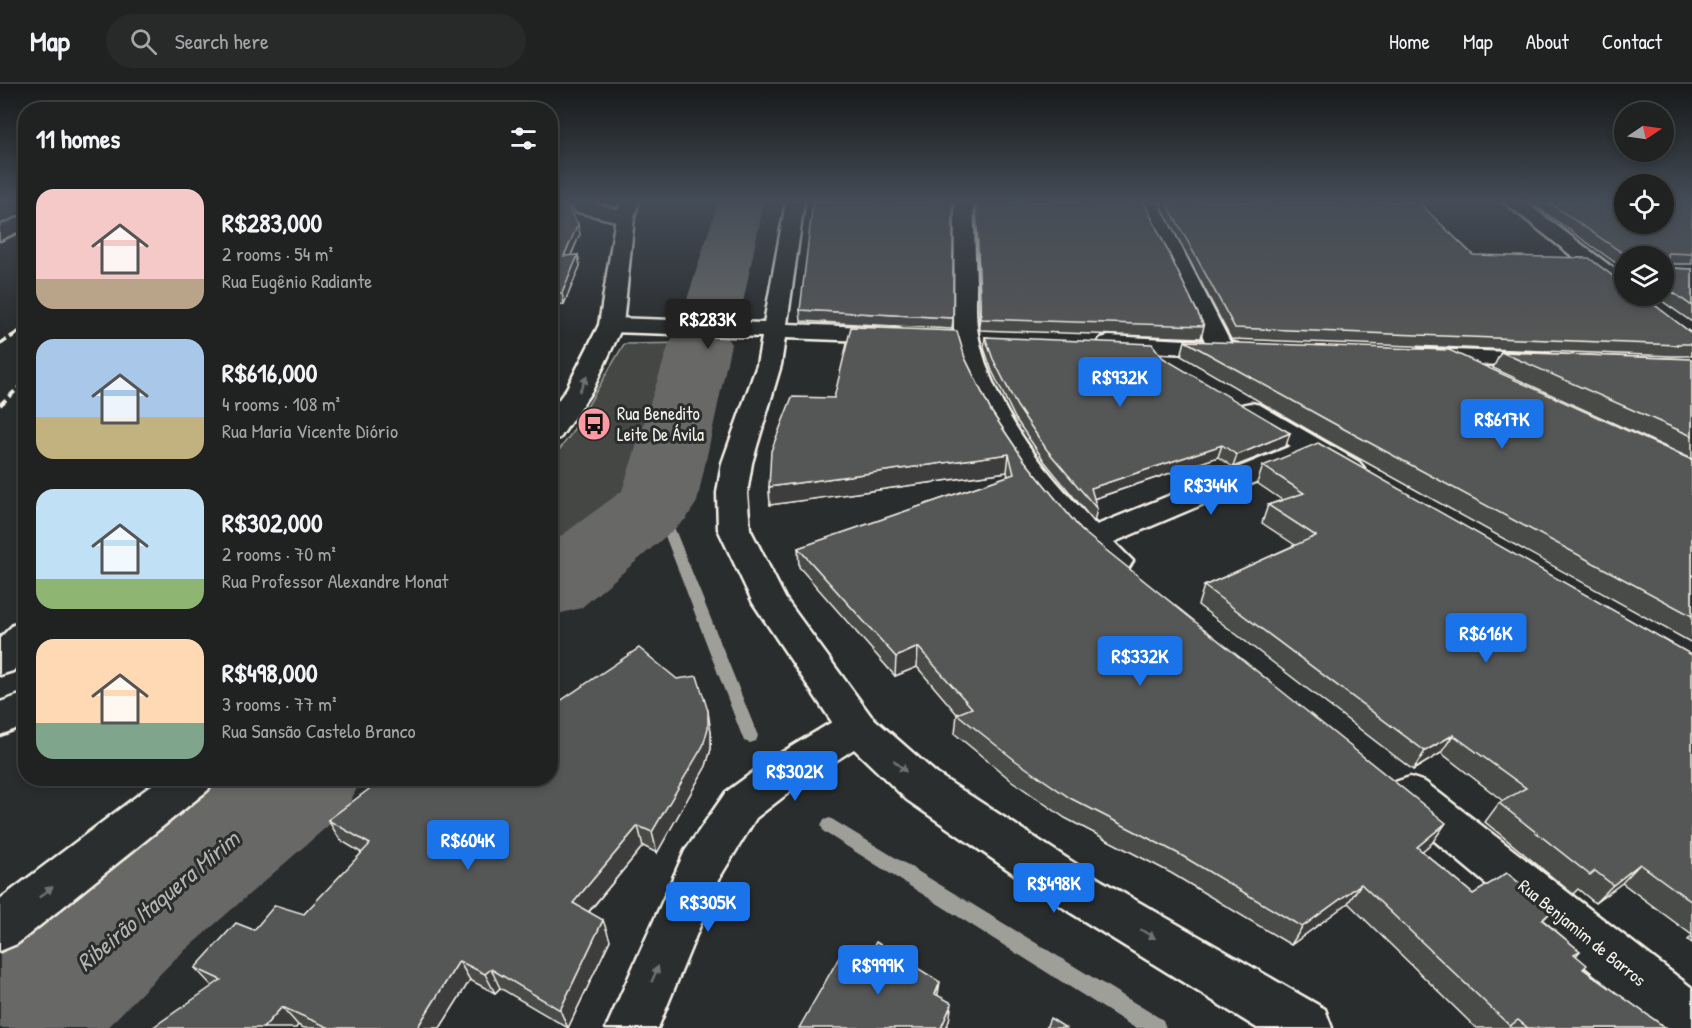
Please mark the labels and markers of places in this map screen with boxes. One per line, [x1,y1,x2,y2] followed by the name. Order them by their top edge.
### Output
[659,299,757,350] pin: R$283K
[1071,357,1169,408] pin: R$932K
[1453,399,1551,450] pin: R$617K
[617,401,704,447] place label: Rua Benedito Leite De Ávila
[576,406,612,442] bus stop icon: Rua Benedito Leite De Ávila
[1162,465,1260,516] pin: R$344K
[1437,613,1535,664] pin: R$616K
[1091,636,1189,687] pin: R$332K
[746,751,844,802] pin: R$302K
[419,820,517,871] pin: R$604K
[1005,863,1103,914] pin: R$498K
[659,882,757,933] pin: R$305K
[829,945,927,996] pin: R$999K

